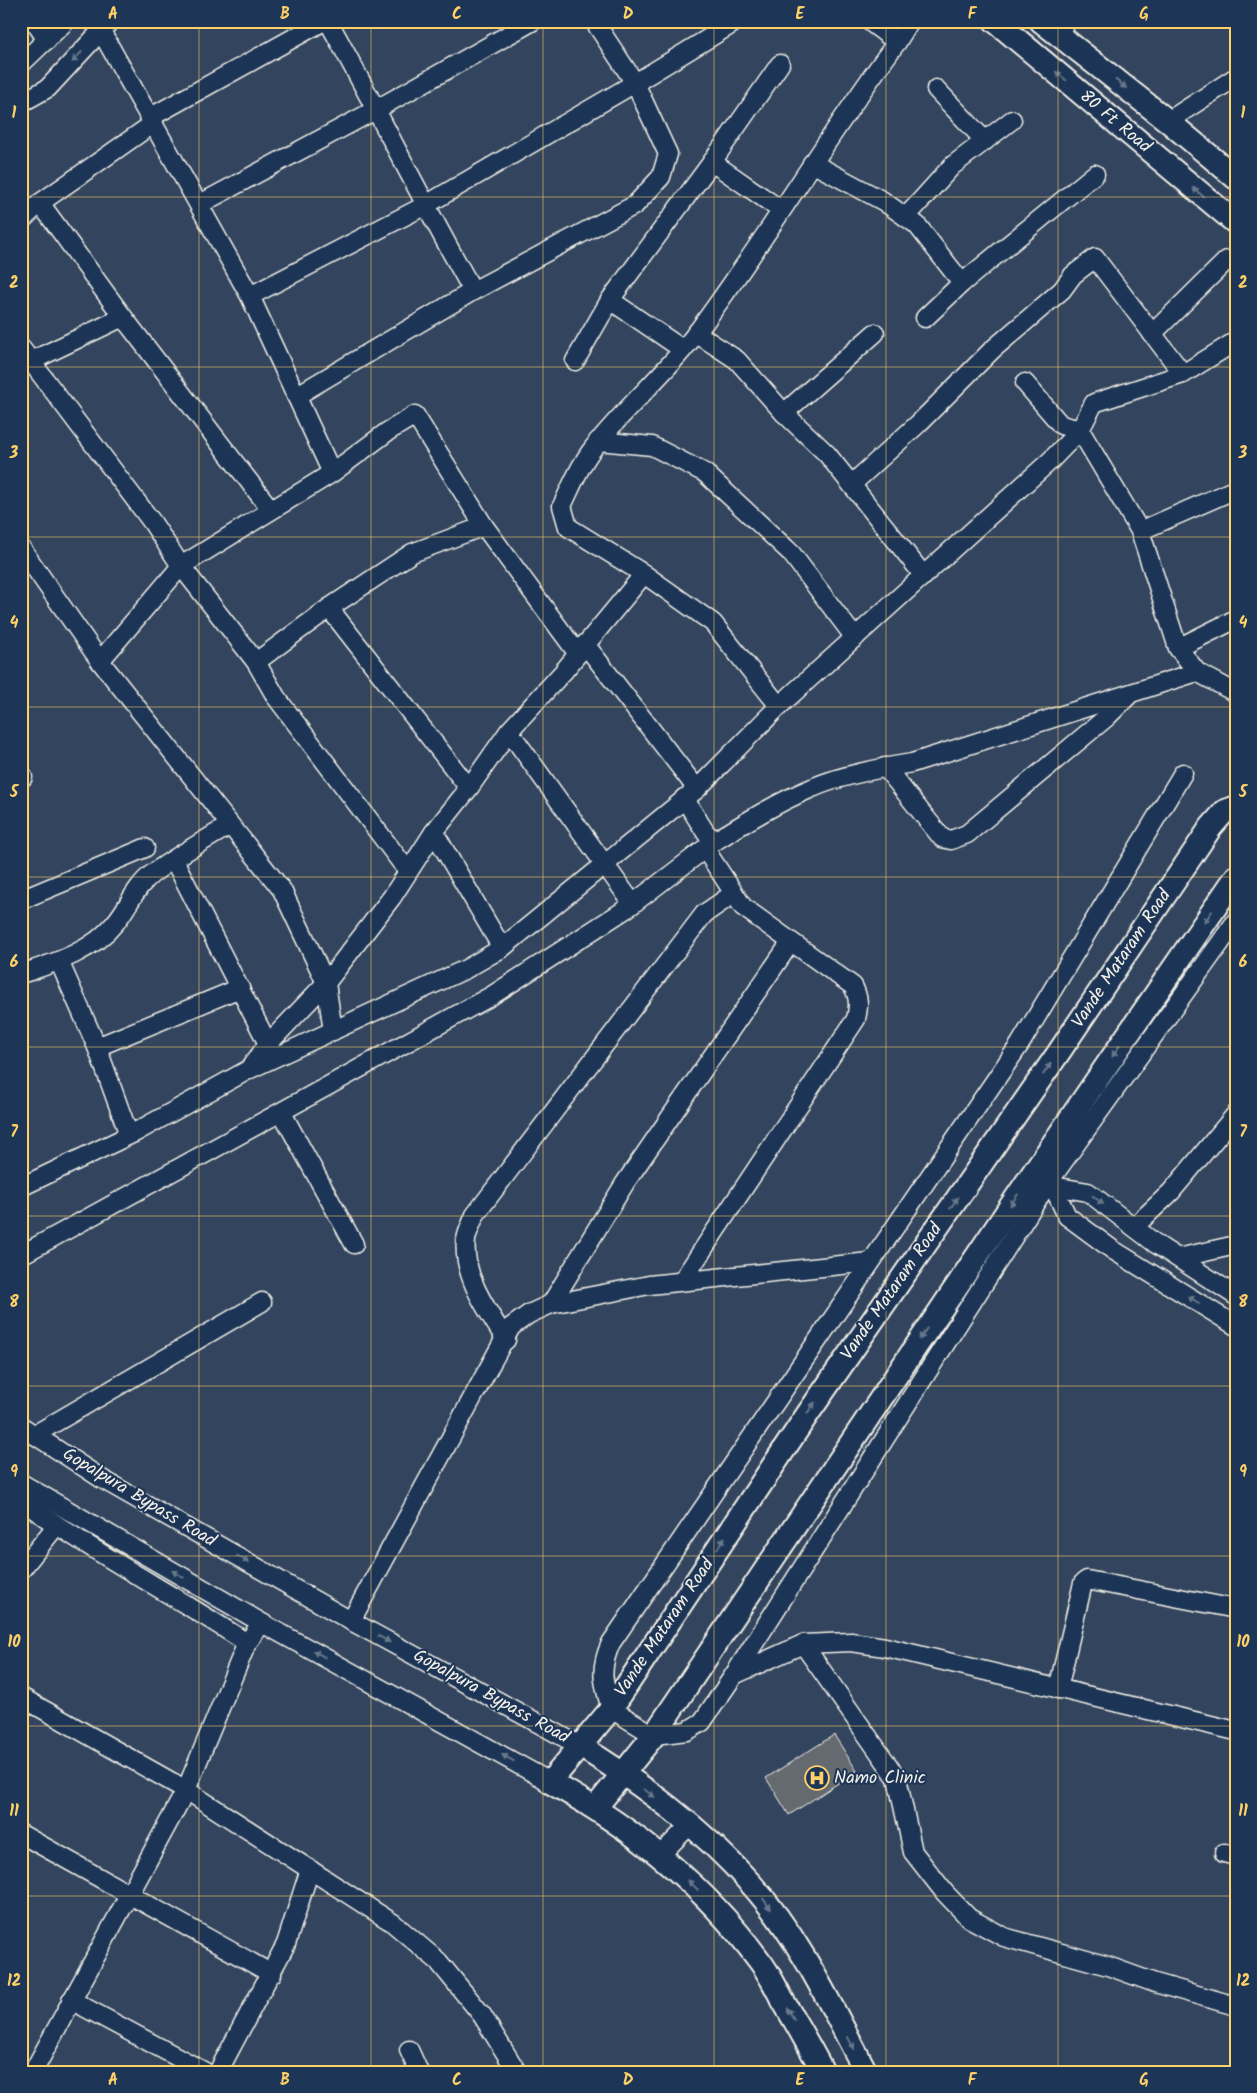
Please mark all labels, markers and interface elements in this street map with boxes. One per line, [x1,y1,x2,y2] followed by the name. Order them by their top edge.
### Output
[108,2,118,27] text: A
[280,2,290,27] text: B
[452,2,462,27] text: C
[623,2,634,27] text: D
[796,2,806,27] text: E
[968,2,978,27] text: F
[1139,2,1149,27] text: G
[71,50,83,62] one-way arrow
[1054,71,1067,82] one-way arrow
[1114,79,1127,89] one-way arrow
[1072,83,1158,162] street label: 80 Ft Road
[12,101,17,126] text: 1
[1241,101,1246,126] text: 1
[1193,186,1205,198] one-way arrow
[9,271,19,296] text: 2
[1238,271,1248,296] text: 2
[9,441,19,466] text: 3
[1238,441,1248,466] text: 3
[10,611,19,636] text: 4
[1239,611,1248,636] text: 4
[9,780,20,805] text: 5
[1238,780,1249,805] text: 5
[1065,883,1180,1034] street label: Vande Mataram Road
[1203,911,1213,924] one-way arrow
[10,950,19,975] text: 6
[1239,950,1248,975] text: 6
[1112,1045,1121,1058] one-way arrow
[1042,1063,1052,1076] one-way arrow
[10,1120,18,1145] text: 7
[1239,1120,1247,1145] text: 7
[1009,1193,1019,1206] one-way arrow
[1092,1195,1105,1205] one-way arrow
[949,1196,959,1210] one-way arrow
[834,1216,951,1367] street label: Vande Mataram Road
[9,1290,19,1315] text: 8
[1238,1290,1248,1315] text: 8
[1188,1296,1201,1305] one-way arrow
[918,1328,928,1341] one-way arrow
[806,1401,816,1415] one-way arrow
[56,1440,222,1556] street label: Gopalpura Bypass Road
[10,1460,18,1485] text: 9
[1239,1460,1247,1485] text: 9
[716,1536,726,1550] one-way arrow
[608,1552,723,1703] street label: Vande Mataram Road
[236,1555,249,1564] one-way arrow
[171,1570,185,1578] one-way arrow
[7,1630,21,1655] text: 10
[1236,1630,1250,1655] text: 10
[377,1635,392,1643] one-way arrow
[407,1642,575,1753] street label: Gopalpura Bypass Road
[313,1650,326,1659] one-way arrow
[500,1754,515,1762] one-way arrow
[834,1764,926,1793] place label: Namo Clinic
[804,1765,830,1791] hospital icon: Namo Clinic
[642,1788,656,1798] one-way arrow
[9,1799,19,1824] text: 11
[1238,1799,1248,1824] text: 11
[687,1879,699,1891] one-way arrow
[761,1897,772,1910] one-way arrow
[7,1969,21,1994] text: 12
[1236,1969,1250,1994] text: 12
[786,2007,795,2020] one-way arrow
[846,2036,855,2050] one-way arrow
[108,2068,118,2093] text: A
[280,2068,290,2093] text: B
[452,2068,462,2093] text: C
[623,2068,634,2093] text: D
[796,2068,806,2093] text: E
[968,2068,978,2093] text: F
[1139,2068,1149,2093] text: G

